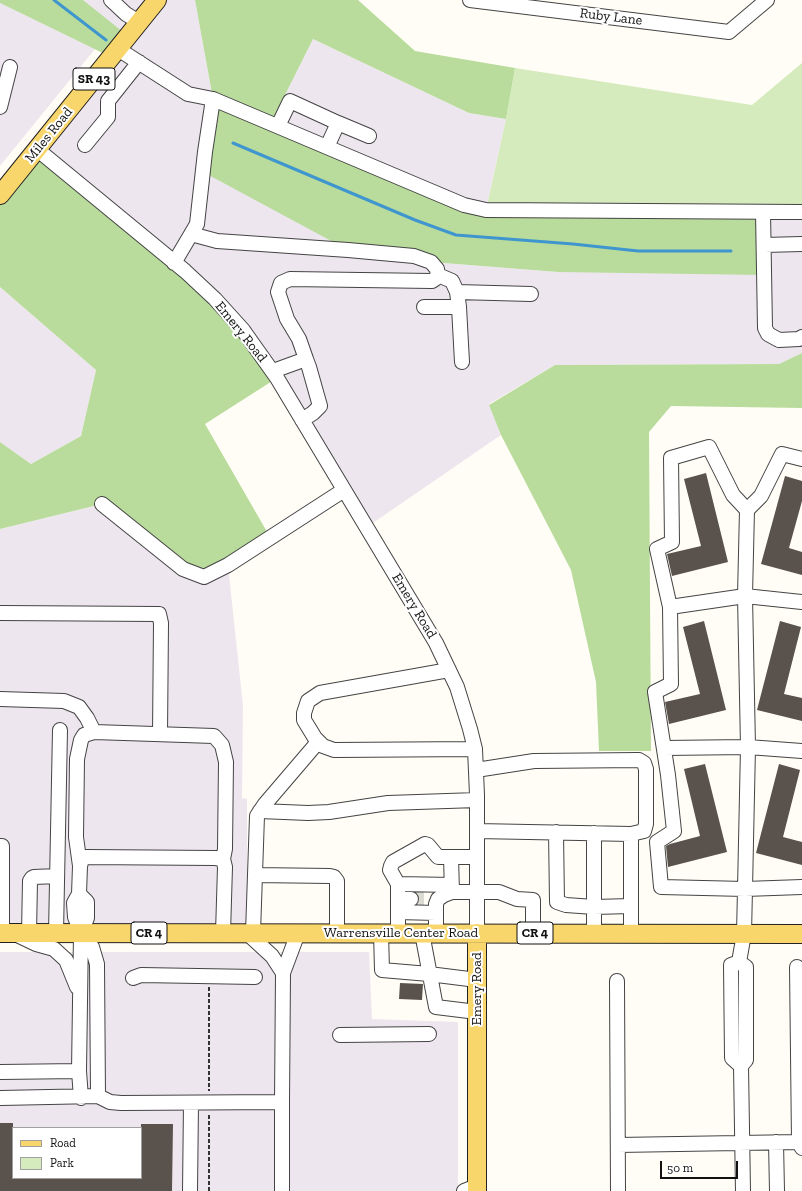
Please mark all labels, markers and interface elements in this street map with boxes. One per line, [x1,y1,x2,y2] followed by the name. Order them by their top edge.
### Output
[579,5,643,29] street label: Ruby Lane
[73,68,115,90] road number: SR 43
[22,104,76,166] street label: Miles Road
[211,298,271,366] street label: Emery Road
[388,570,440,642] street label: Emery Road
[131,922,167,944] road number: CR 4
[517,922,553,944] road number: CR 4
[324,925,478,941] street label: Warrensville Center Road
[469,952,485,1026] street label: Emery Road
[12,1127,142,1179] legend
[50,1136,76,1150] text: Road
[662,1153,740,1179] scale bar
[50,1156,74,1170] text: Park
[667,1161,693,1175] text: 50 m

